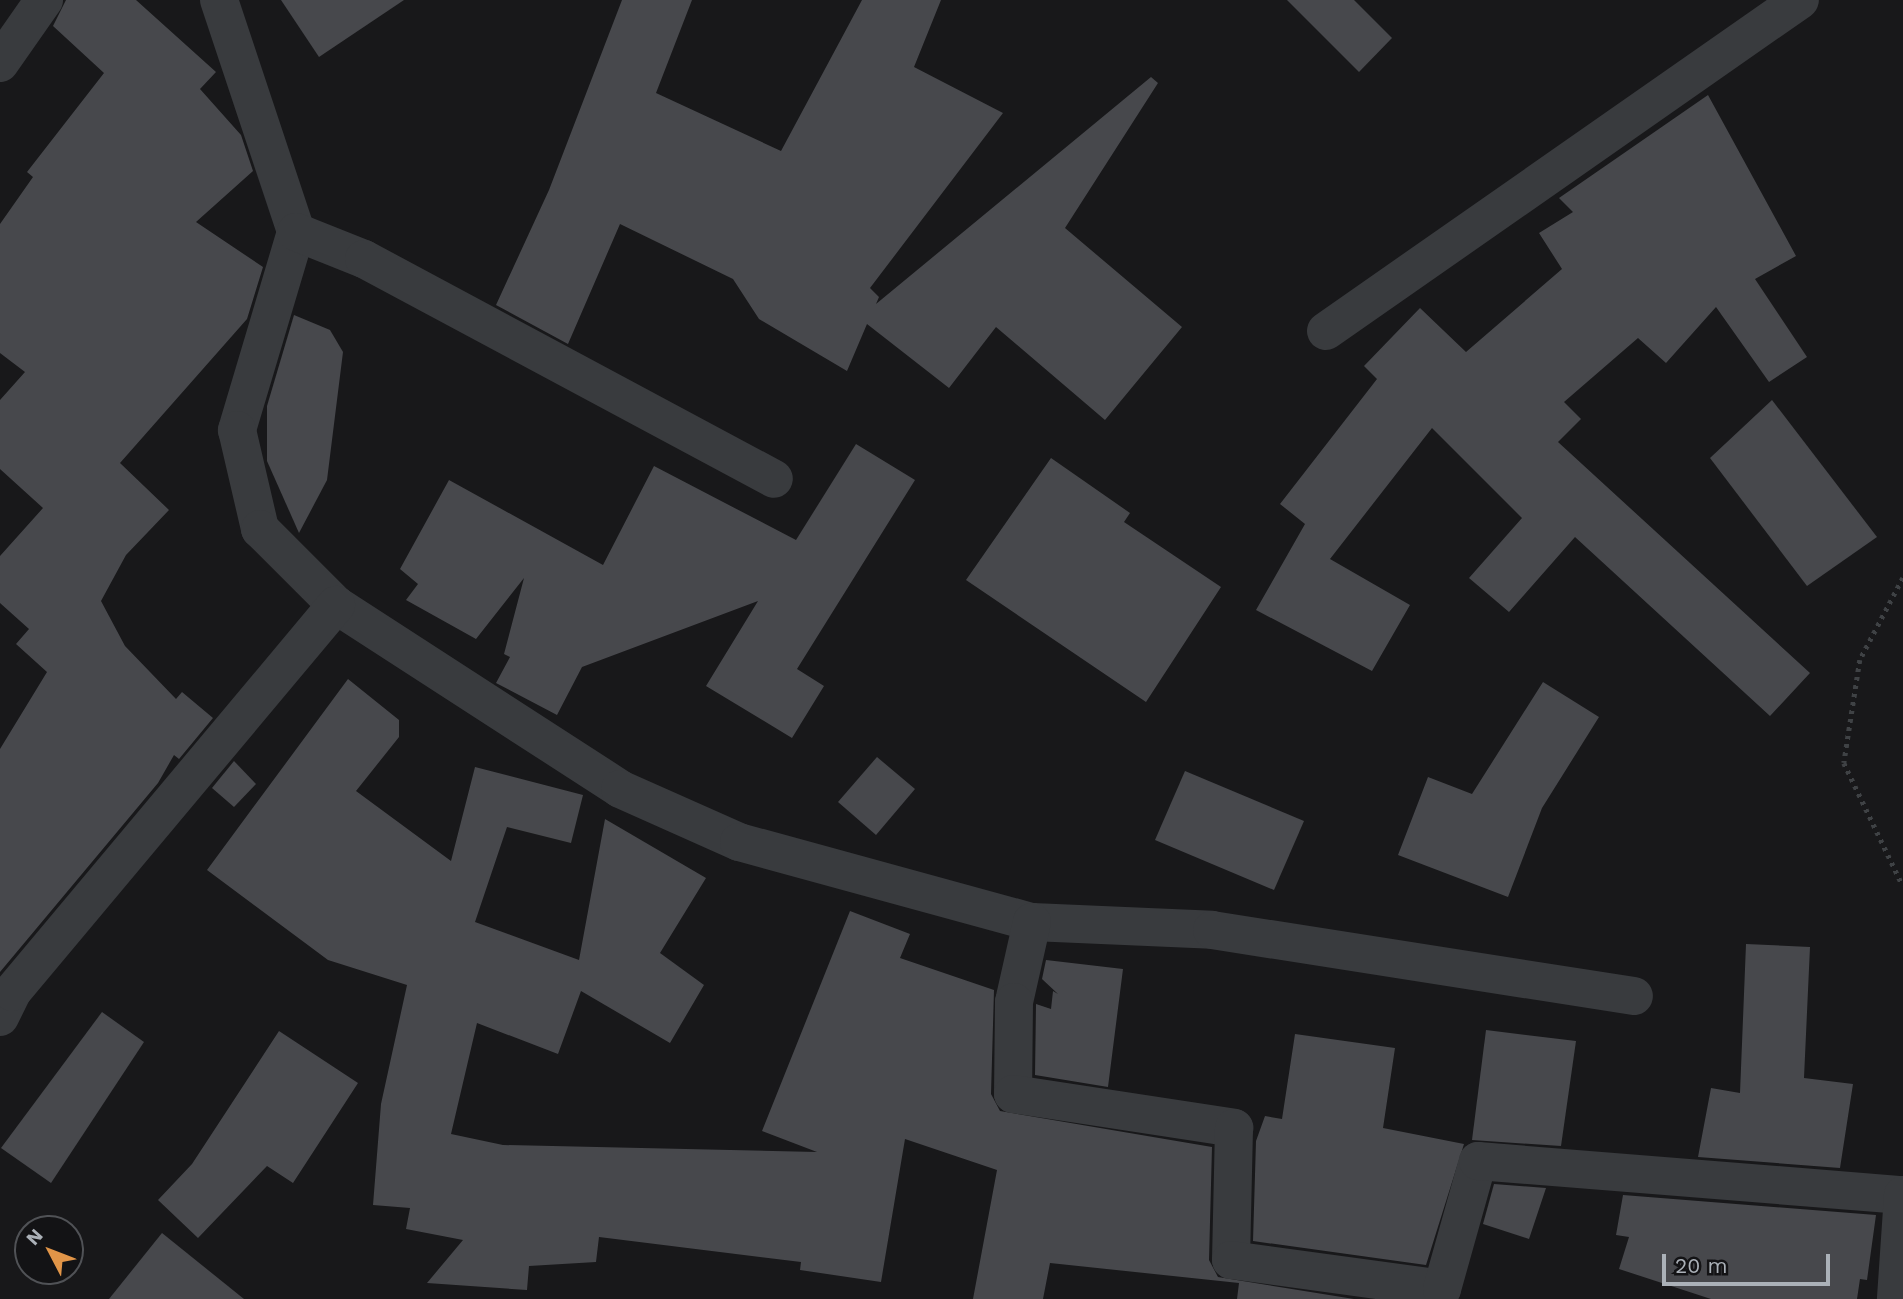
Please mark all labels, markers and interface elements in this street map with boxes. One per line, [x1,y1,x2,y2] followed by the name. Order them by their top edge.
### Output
[14,1215,84,1285] north arrow
[21,1224,48,1250] text: N
[1665,1240,1833,1284] scale bar
[1675,1253,1727,1278] text: 20 m

